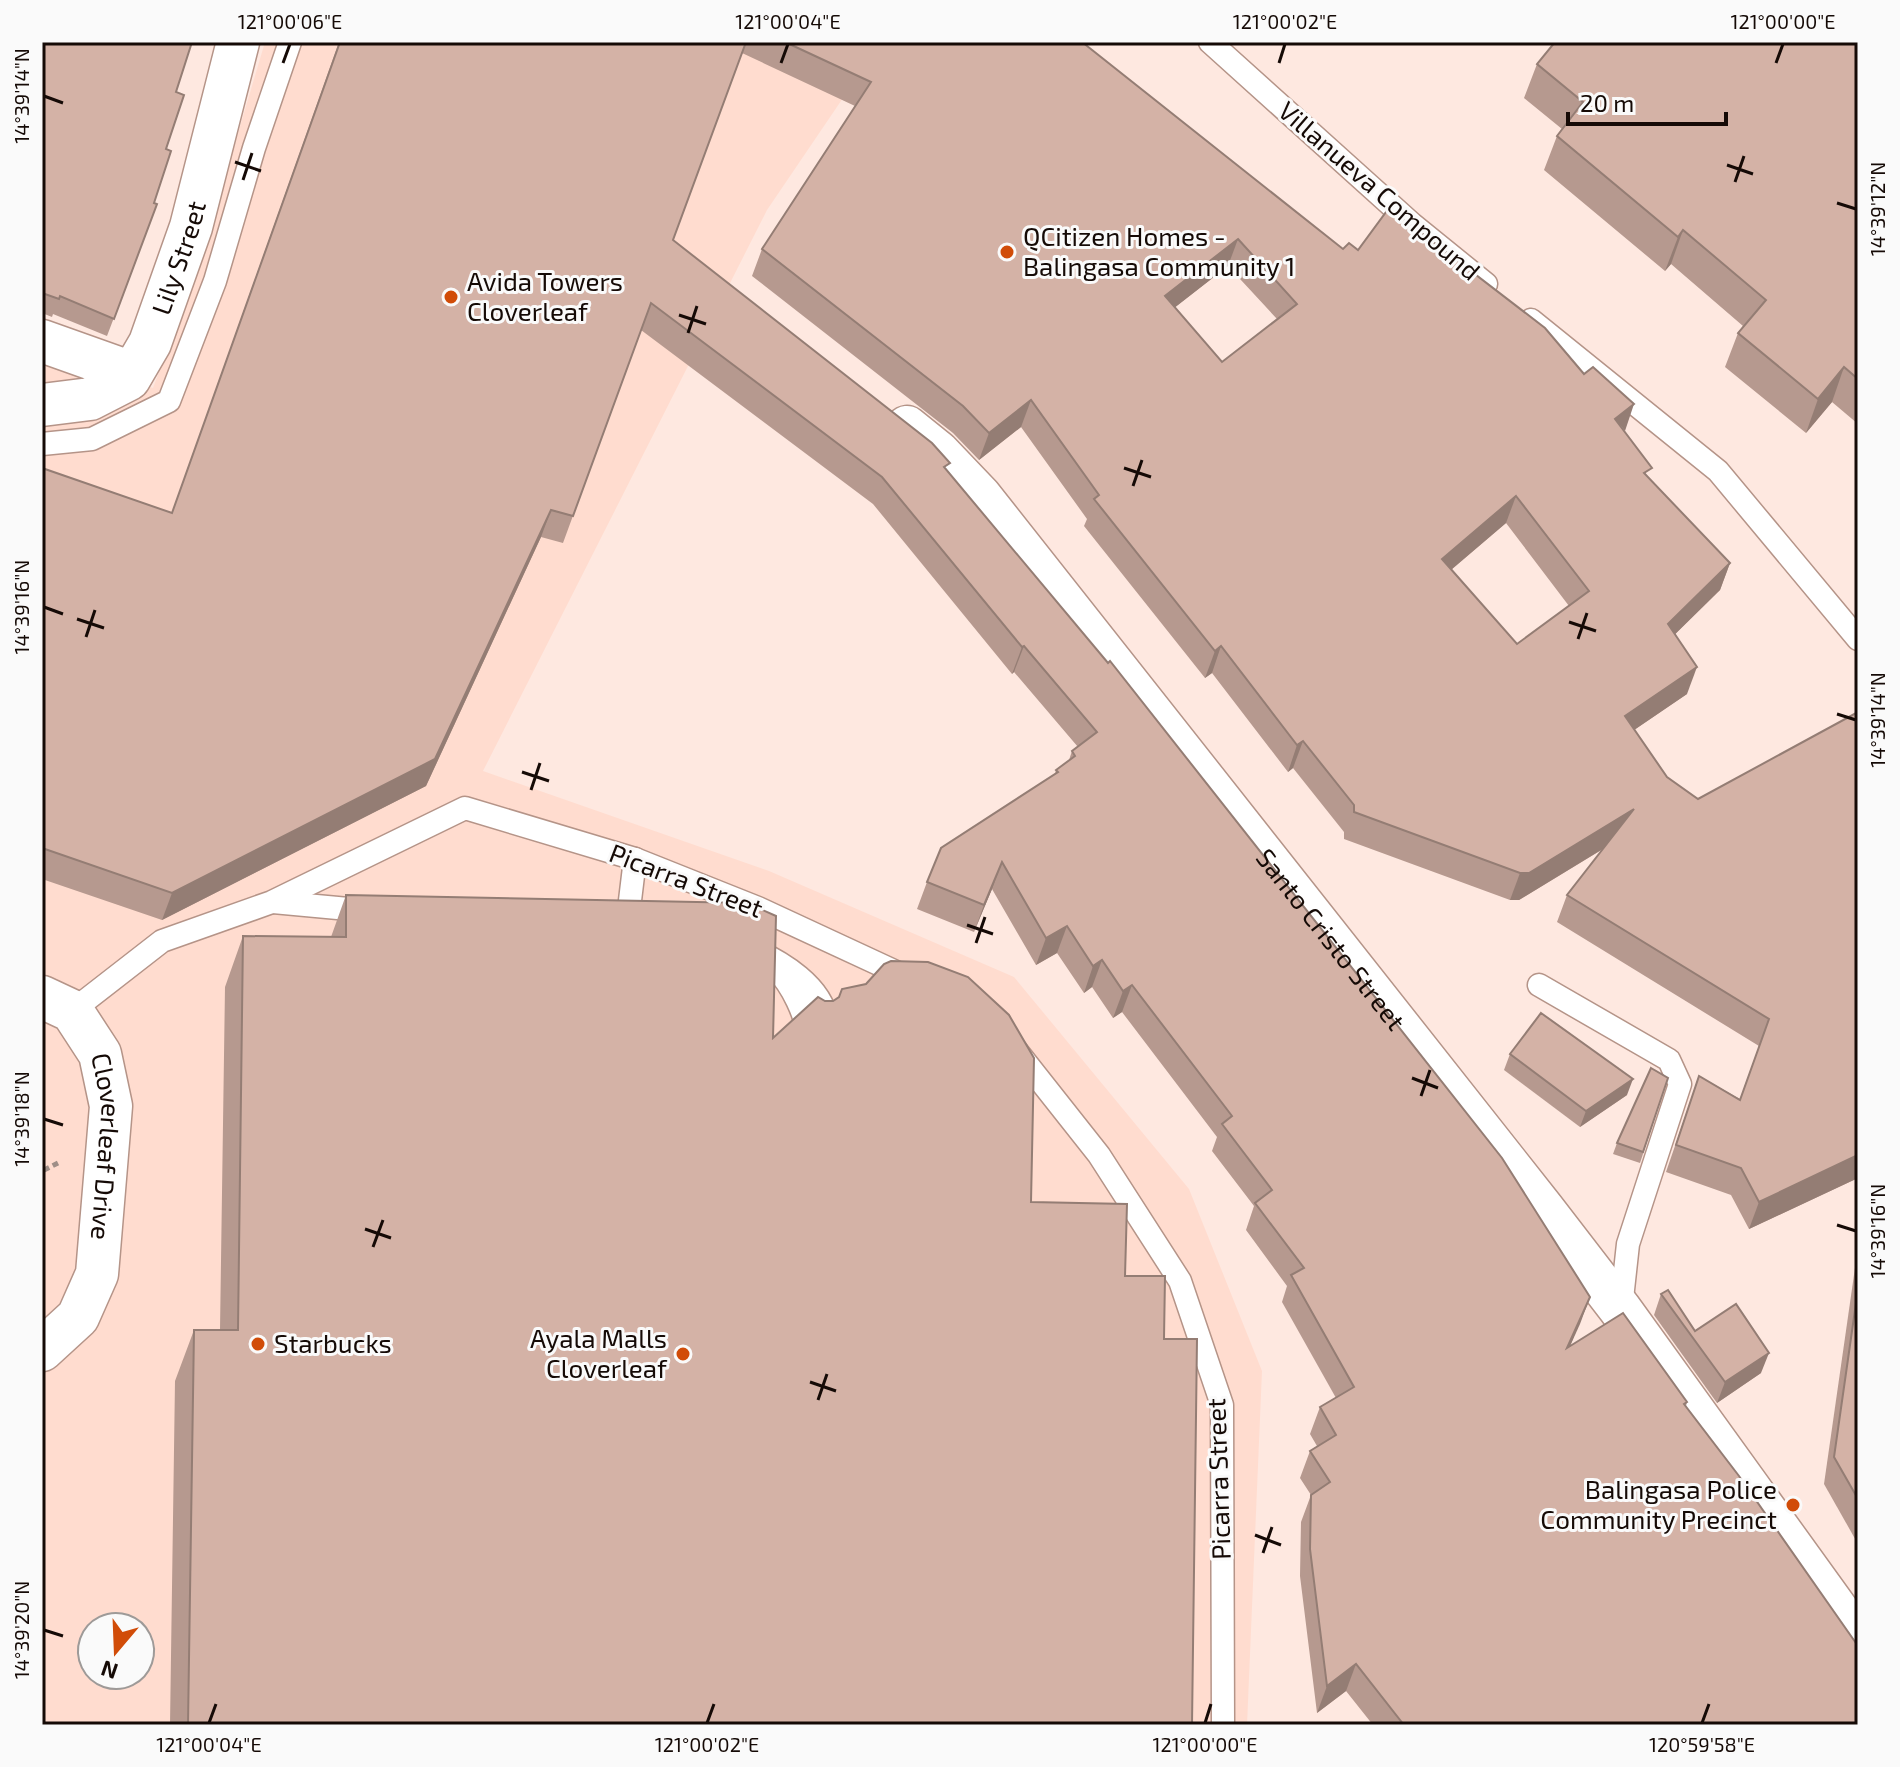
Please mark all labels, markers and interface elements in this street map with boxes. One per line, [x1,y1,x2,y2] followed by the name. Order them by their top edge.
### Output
[238,9,342,33] text: 121°00'06"E
[735,9,841,33] text: 121°00'04"E
[1233,9,1337,33] text: 121°00'02"E
[1730,9,1836,33] text: 121°00'00"E
[9,48,33,144] text: 14°39'14"N
[1568,76,1726,126] scale bar
[1580,88,1634,117] text: 20 m
[1273,94,1487,286] street label: Villanueva Compound
[1865,162,1889,256] text: 14°39'12"N
[144,197,211,318] street label: Lily Street
[1023,220,1295,281] place label: QCitizen Homes - Balingasa Community 1
[998,243,1016,261] marker: QCitizen Homes - Balingasa Community 1
[467,265,623,326] place label: Avida Towers Cloverleaf
[442,288,460,306] marker: Avida Towers Cloverleaf
[9,560,33,654] text: 14°39'16"N
[1865,672,1889,768] text: 14°39'14"N
[605,836,768,923] street label: Picarra Street
[1251,842,1413,1036] street label: Santo Cristo Street
[86,1050,128,1241] street label: Cloverleaf Drive
[9,1071,33,1167] text: 14°39'18"N
[1865,1184,1889,1278] text: 14°39'16"N
[530,1322,668,1383] place label: Ayala Malls Cloverleaf
[274,1327,392,1358] place label: Starbucks
[249,1335,267,1353] marker: Starbucks
[674,1345,692,1363] marker: Ayala Malls Cloverleaf
[1199,1397,1236,1561] street label: Picarra Street
[1540,1473,1777,1534] place label: Balingasa Police Community Precinct
[1784,1496,1802,1514] marker: Balingasa Police Community Precinct
[9,1581,33,1679] text: 14°39'20"N
[76,1611,156,1691] north arrow
[97,1656,121,1686] text: N
[156,1732,262,1756] text: 121°00'04"E
[655,1732,759,1756] text: 121°00'02"E
[1152,1732,1258,1756] text: 121°00'00"E
[1649,1732,1755,1756] text: 120°59'58"E

